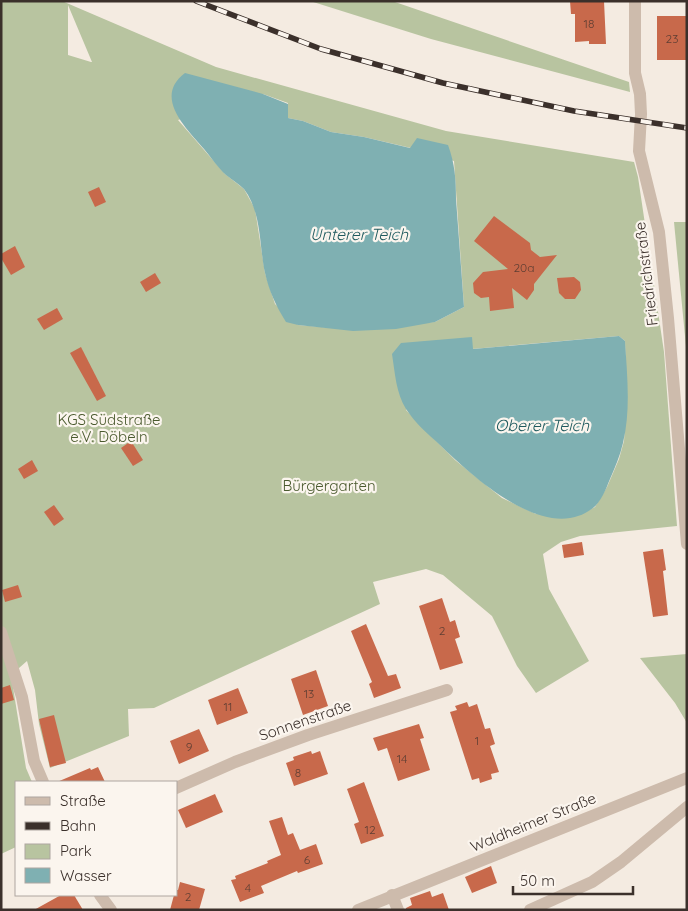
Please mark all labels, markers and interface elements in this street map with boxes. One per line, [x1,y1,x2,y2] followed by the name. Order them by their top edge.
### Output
[584,16,594,31] house number: 18
[666,31,678,46] house number: 23
[630,221,662,327] street label: Friedrichstraße
[310,224,409,244] water label: Unterer Teich
[513,260,535,275] house number: 20a
[57,410,161,446] park label: KGS Südstraße e.V. Döbeln
[495,415,590,435] water label: Oberer Teich
[282,476,376,495] park label: Bürgergarten
[439,623,446,638] house number: 2
[304,686,314,701] house number: 13
[256,695,354,745] street label: Sonnenstraße
[224,699,232,714] house number: 11
[475,733,479,748] house number: 1
[186,739,193,754] house number: 9
[397,751,407,766] house number: 14
[295,765,301,780] house number: 8
[15,781,178,896] legend
[467,788,599,856] street label: Waldheimer Straße
[60,791,106,810] text: Straße
[60,816,96,835] text: Bahn
[364,822,376,837] house number: 12
[60,841,92,860] text: Park
[304,852,311,867] house number: 6
[513,864,633,896] scale bar
[60,866,112,885] text: Wasser
[520,871,555,890] text: 50 m
[245,880,251,895] house number: 4
[185,889,192,904] house number: 2

